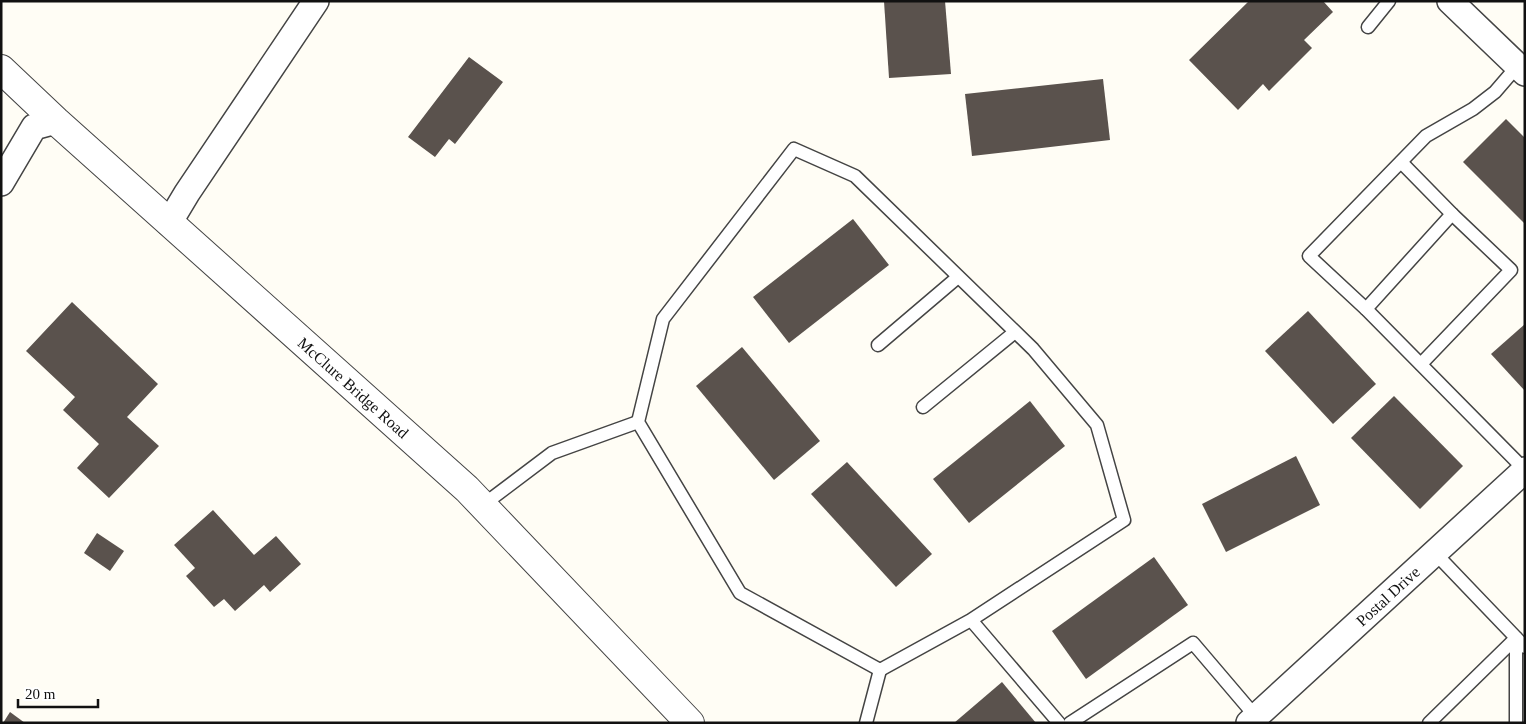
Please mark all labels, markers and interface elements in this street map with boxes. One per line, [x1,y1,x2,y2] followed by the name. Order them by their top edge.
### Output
[294,334,412,442] street label: McClure Bridge Road
[1353,563,1423,629] street label: Postal Drive
[18,676,98,708] scale bar
[25,686,56,702] text: 20 m

